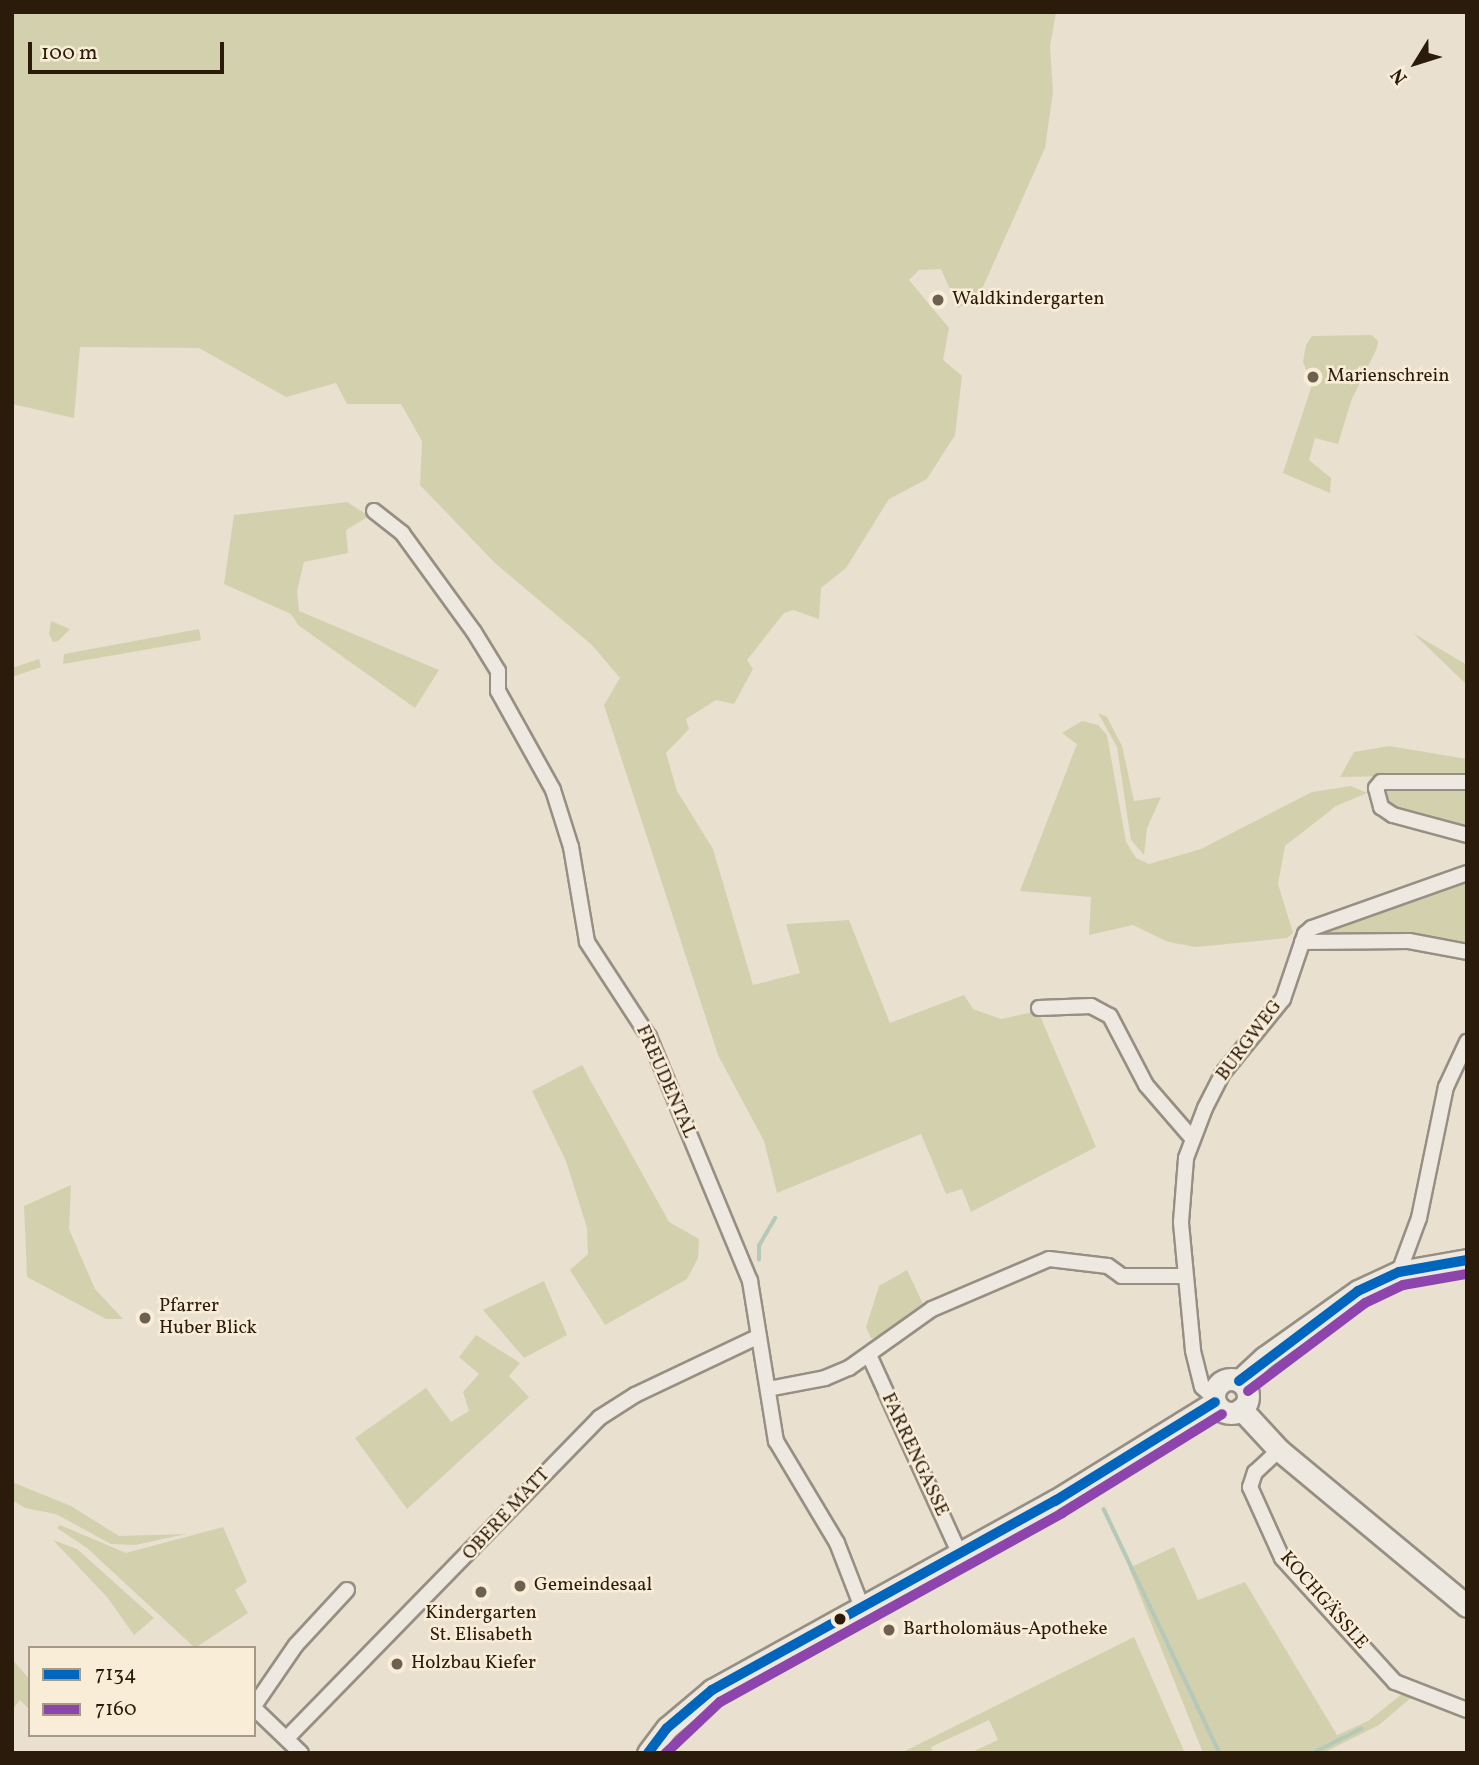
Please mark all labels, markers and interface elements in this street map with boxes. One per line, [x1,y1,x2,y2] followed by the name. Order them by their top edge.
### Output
[32,28,228,72] scale bar
[1381,28,1451,98] north arrow
[41,39,98,68] text: 100 m
[1385,62,1414,89] text: N
[952,289,1105,311] place label: Waldkindergarten
[930,292,946,308] marker: Waldkindergarten
[1327,366,1450,388] place label: Marienschrein
[1305,369,1321,385] marker: Marienschrein
[1212,996,1288,1086] street label: BURGWEG
[630,1022,700,1142] street label: FREUDENTAL
[159,1296,257,1340] place label: Pfarrer Huber Blick
[137,1310,153,1326] marker: Pfarrer Huber Blick
[875,1390,953,1520] street label: FARRENGASSE
[459,1464,555,1566] street label: OBERE MATT
[1274,1547,1372,1655] street label: KOCHGÄSSLE
[534,1575,652,1597] place label: Gemeindesaal
[512,1578,528,1594] marker: Gemeindesaal
[473,1584,489,1600] marker: Kindergarten St. Elisabeth
[425,1603,537,1647] place label: Kindergarten St. Elisabeth
[833,1612,847,1626] unlabelled marker
[903,1619,1108,1641] place label: Bartholomäus-Apotheke
[881,1622,897,1638] marker: Bartholomäus-Apotheke
[28,1646,256,1737] legend
[411,1653,536,1675] place label: Holzbau Kiefer
[389,1656,405,1672] marker: Holzbau Kiefer
[95,1660,137,1689] text: 7134
[95,1695,137,1724] text: 7160

